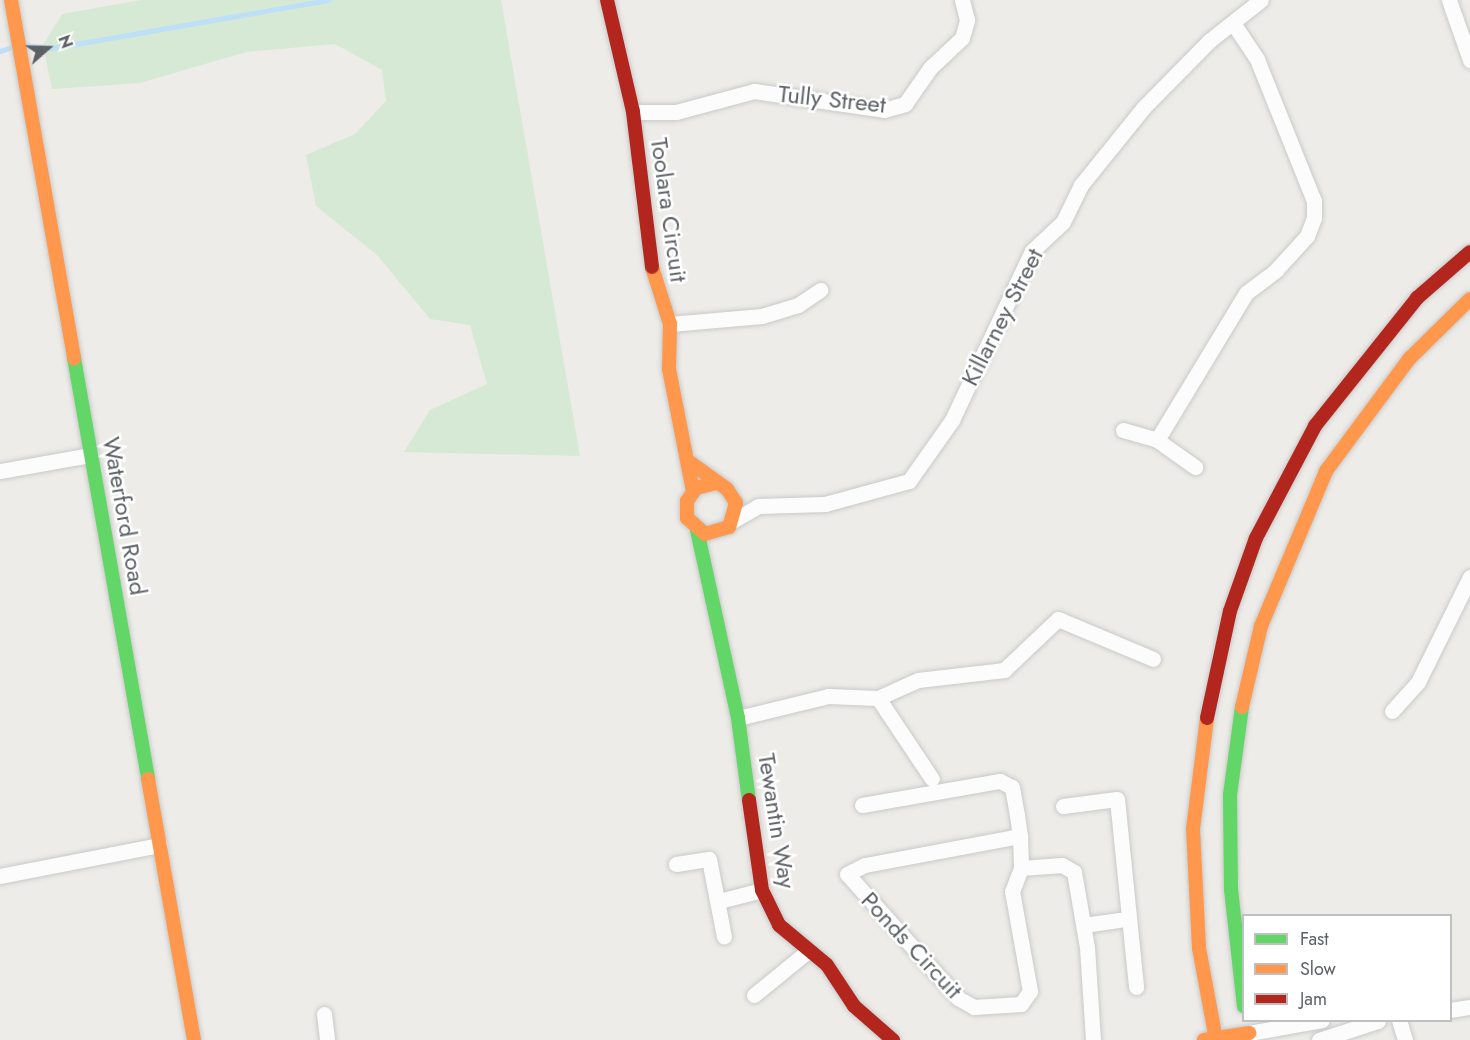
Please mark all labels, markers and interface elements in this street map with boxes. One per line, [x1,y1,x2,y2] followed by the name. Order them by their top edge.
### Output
[18,18,78,78] north arrow
[52,32,78,52] text: N
[777,79,887,119] street label: Tully Street
[645,136,693,284] street label: Toolara Circuit
[955,244,1049,390] street label: Killarney Street
[97,435,153,597] street label: Waterford Road
[752,751,802,891] street label: Tewantin Way
[855,886,969,1004] street label: Ponds Circuit
[1242,914,1452,1022] legend
[1300,926,1329,952] text: Fast
[1300,956,1336,982] text: Slow
[1300,986,1327,1012] text: Jam

